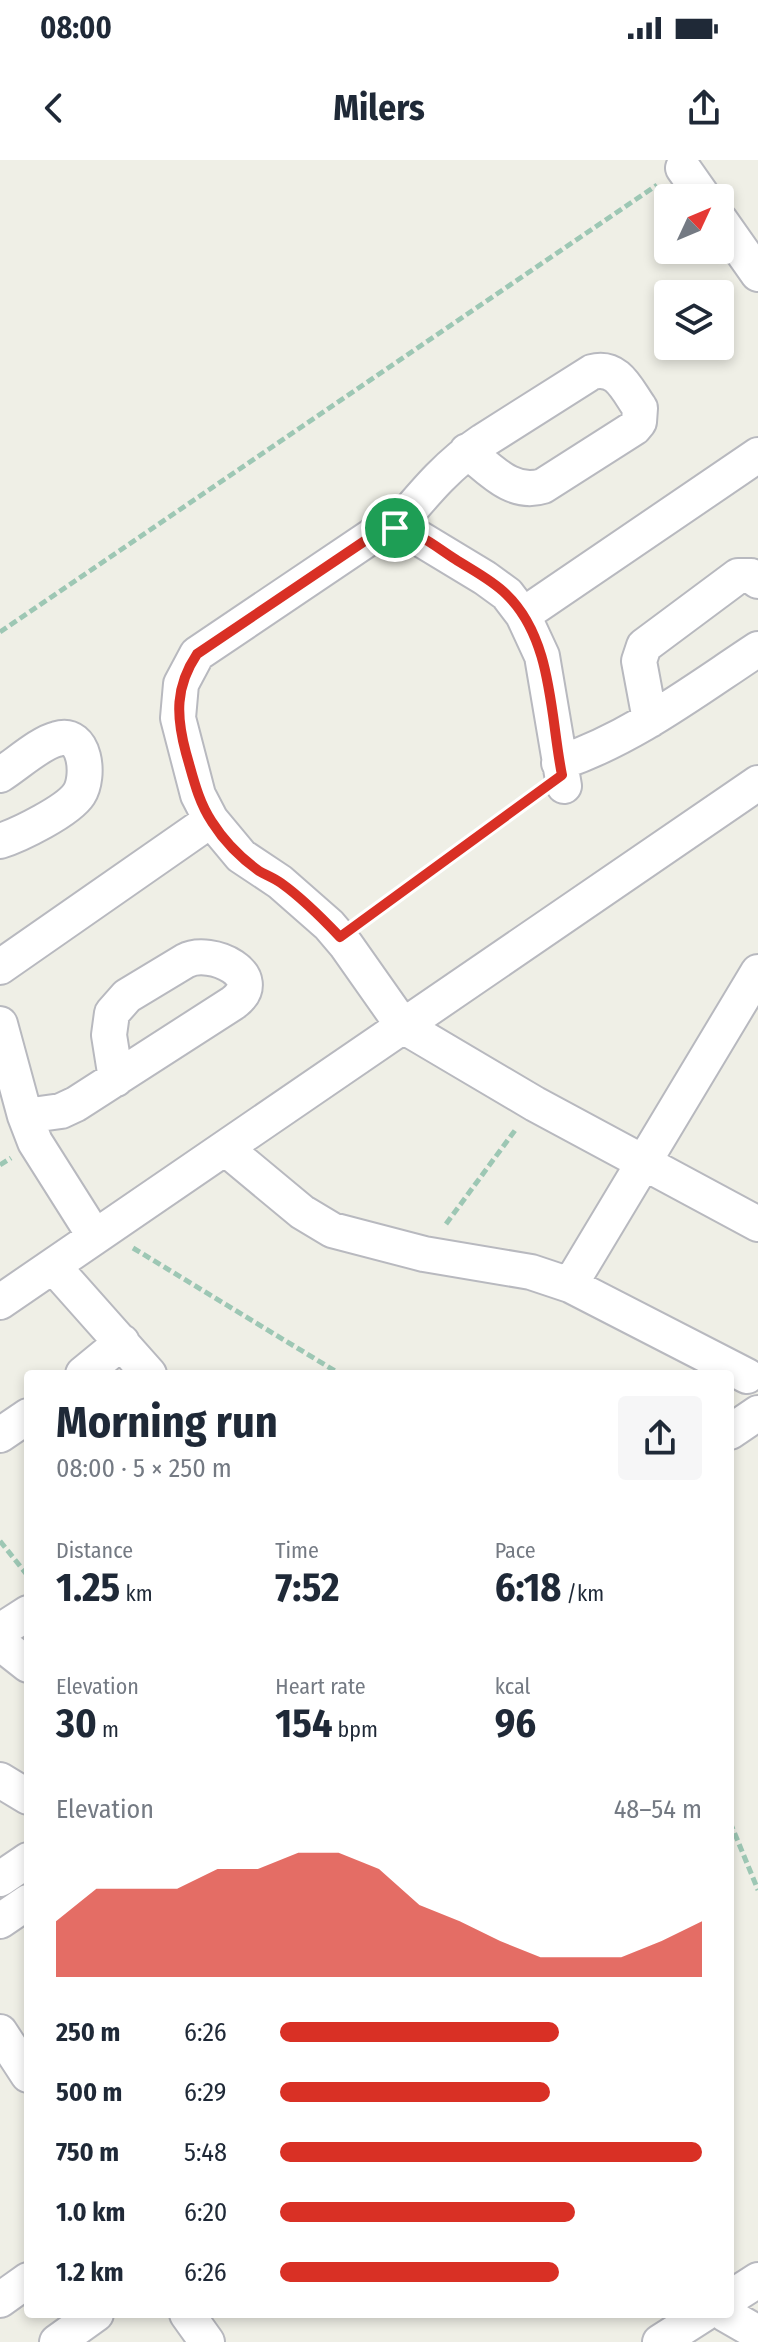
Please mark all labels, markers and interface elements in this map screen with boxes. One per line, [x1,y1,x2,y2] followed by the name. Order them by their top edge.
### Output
[40,10,112,46] text: 08:00
[32,86,76,130] icon: back
[333,86,425,130] text: Milers
[682,86,726,130] icon: share
[654,184,734,264] north arrow
[654,184,734,360] map controls
[654,280,734,360] button: layers
[361,494,429,562] pin
[373,506,417,550] icon: arrive
[56,1396,278,1449] text: Morning run
[618,1396,702,1480] button: share
[56,1453,232,1484] text: 08:00 · 5 × 250 m
[56,1537,133,1564] text: Distance
[275,1537,319,1564] text: Time
[495,1537,536,1564] text: Pace
[56,1564,120,1612] text: 1.25
[275,1564,340,1612] text: 7:52
[495,1564,561,1612] text: 6:18
[120,1580,153,1607] text: km
[561,1580,604,1607] text: /km
[56,1673,139,1700] text: Elevation
[275,1673,366,1700] text: Heart rate
[495,1673,530,1700] text: kcal
[56,1700,97,1748] text: 30
[275,1700,332,1748] text: 154
[495,1700,536,1748] text: 96
[97,1716,119,1743] text: m
[332,1716,378,1743] text: bpm
[56,1794,154,1825] text: Elevation
[614,1794,702,1825] text: 48–54 m
[56,2017,120,2048] text: 250 m
[184,2017,227,2048] text: 6:26
[56,2077,122,2108] text: 500 m
[184,2077,226,2108] text: 6:29
[56,2137,119,2168] text: 750 m
[184,2137,227,2168] text: 5:48
[56,2197,125,2228] text: 1.0 km
[184,2197,227,2228] text: 6:20
[56,2257,123,2288] text: 1.2 km
[184,2257,227,2288] text: 6:26

